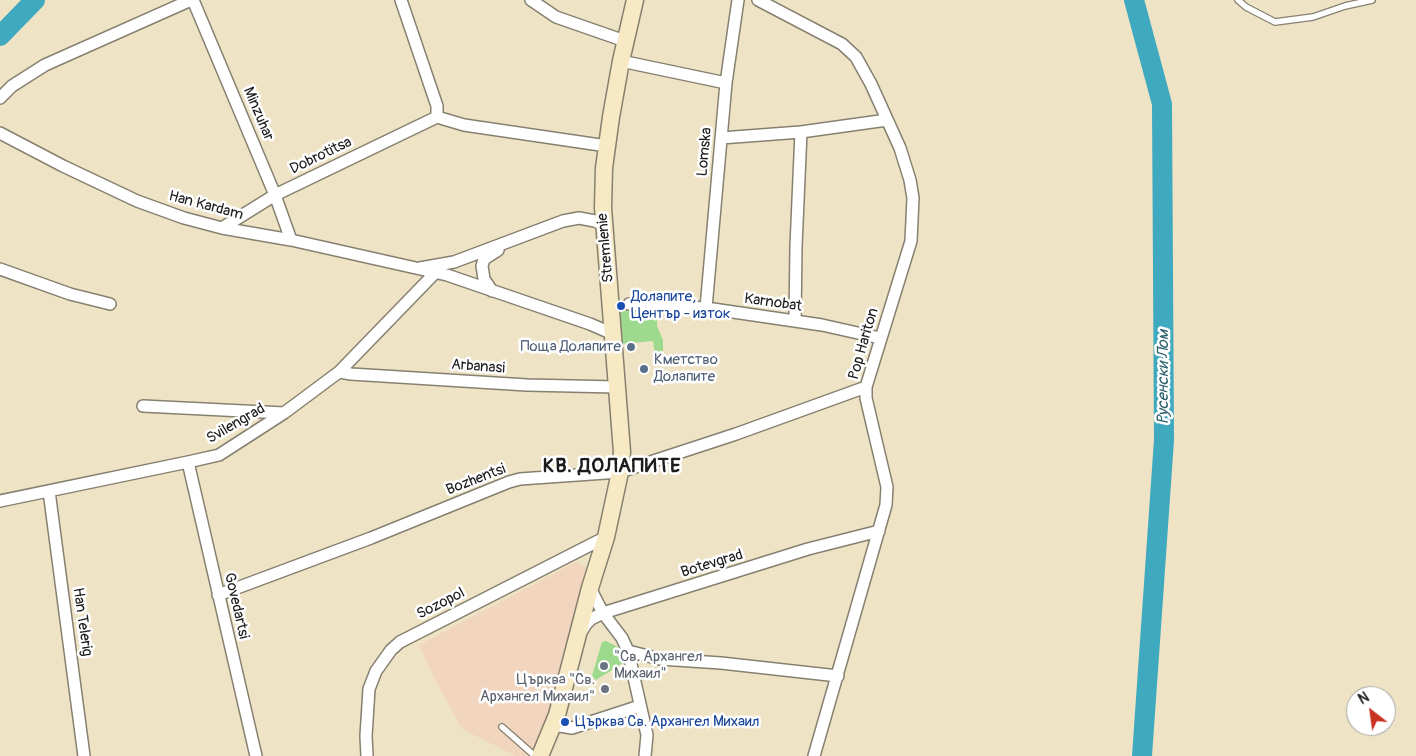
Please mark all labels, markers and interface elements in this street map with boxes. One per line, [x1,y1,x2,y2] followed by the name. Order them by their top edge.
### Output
[239,84,277,144] street label: Minzuhar
[694,127,716,177] street label: Lomska
[287,133,355,179] street label: Dobrotitsa
[167,187,245,225] street label: Han Kardam
[594,213,618,283] street label: Stremlenie
[631,288,731,323] place label: Долапите, Център - изток
[743,290,803,316] street label: Karnobat
[615,300,627,312] marker: Долапите, Център - изток
[845,306,883,382] street label: Pop Hariton
[1154,330,1174,424] water label: Русенски Лом
[520,338,621,356] place label: Поща Долапите
[625,341,637,353] marker: Поща Долапите
[654,351,718,386] place label: Кметство Долапите
[451,356,505,378] street label: Arbanasi
[638,363,650,375] marker: Кметство Долапите
[204,400,268,448] street label: Svilengrad
[541,455,683,479] district label: КВ. ДОЛАПИТЕ
[444,460,508,500] street label: Bozhentsi
[679,546,745,582] street label: Botevgrad
[220,571,252,641] street label: Govedartsi
[414,584,468,624] street label: Sozopol
[68,587,96,657] street label: Han Telerig
[614,648,702,683] place label: "Св. Архангел Михаил"
[598,660,610,672] marker: "Св. Архангел Михаил"
[480,671,595,706] place label: Църква "Св. Архангел Михаил"
[599,683,611,695] marker: Църква "Св. Архангел Михаил"
[1346,686,1396,736] north arrow
[1355,689,1372,708] text: N
[575,713,759,731] place label: Църква Св. Архангел Михаил
[559,716,571,728] marker: Църква Св. Архангел Михаил

